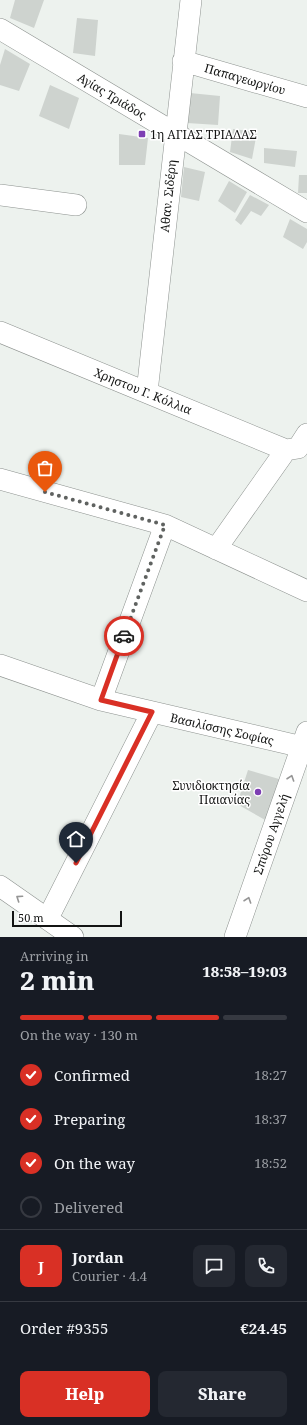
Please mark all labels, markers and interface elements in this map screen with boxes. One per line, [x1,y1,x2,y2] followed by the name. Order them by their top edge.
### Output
[202,59,288,99] street label: Παπαγεωργίου
[74,69,150,123] street label: Αγίας Τριάδος
[150,126,257,143] place label: 1η ΑΓΙΑΣ ΤΡΙΑΔΑΣ
[137,129,147,139] marker: 1η ΑΓΙΑΣ ΤΡΙΑΔΑΣ
[156,159,180,233] street label: Αθαν. Σιδέρη
[92,364,195,418] street label: Χρηστου Γ. Κόλλια
[28,451,62,492] pin
[34,457,56,479] icon: bag
[104,616,144,656] courier
[113,625,135,647] icon: car
[168,709,276,749] street label: Βασιλίσσης Σοφίας
[286,774,295,781] one-way arrow
[172,777,250,808] place label: Συνιδιοκτησία Παιανίας
[253,787,263,797] marker: Συνιδιοκτησία Παιανίας
[249,791,293,877] street label: Σπύρου Αγγελή
[59,822,93,863] pin
[65,828,87,850] icon: home
[16,896,23,903] one-way arrow
[243,897,252,904] one-way arrow
[12,909,122,928] scale bar
[18,910,44,925] text: 50 m
[20,947,89,965] text: Arriving in
[202,961,287,981] text: 18:58–19:03
[20,962,95,998] text: 2 min
[20,1026,138,1044] text: On the way · 130 m
[20,1064,42,1086] icon: check
[54,1065,130,1085] text: Confirmed
[254,1066,287,1084] text: 18:27
[20,1108,42,1130] icon: check
[54,1109,125,1129] text: Preparing
[254,1110,287,1128] text: 18:37
[20,1152,42,1174] icon: check
[54,1153,135,1173] text: On the way
[254,1154,287,1172] text: 18:52
[54,1197,123,1217] text: Delivered
[193,1245,235,1287] button: chat
[245,1245,287,1287] button: phone
[72,1247,124,1267] text: Jordan
[38,1256,44,1276] text: J
[72,1267,147,1285] text: Courier · 4.4
[20,1318,108,1338] text: Order #9355
[240,1318,287,1338] text: €24.45
[20,1371,150,1417] button: Help
[158,1371,287,1417] button: Share

